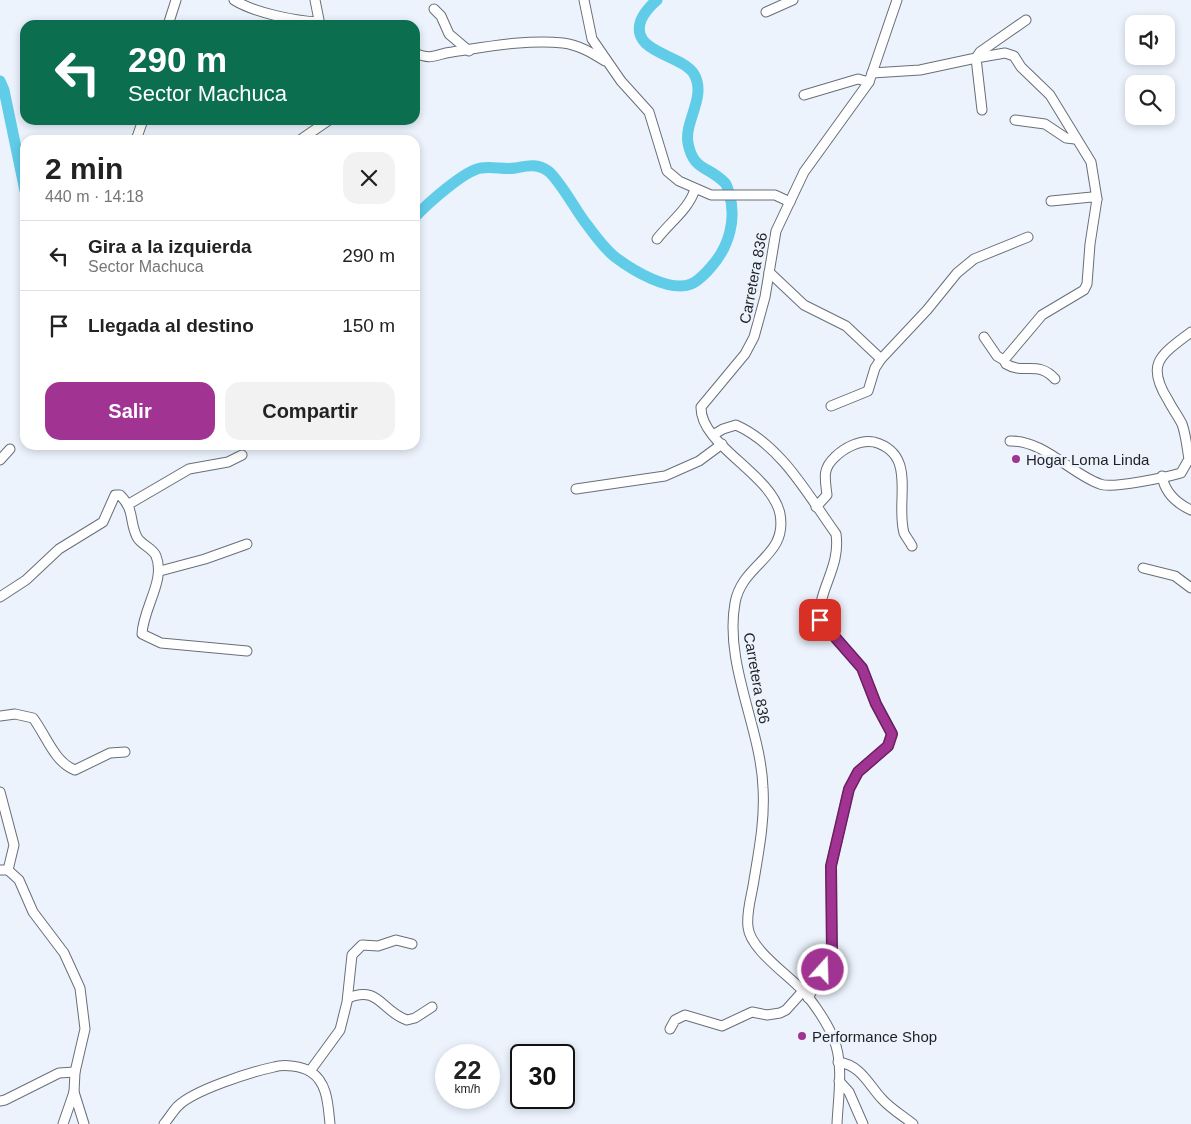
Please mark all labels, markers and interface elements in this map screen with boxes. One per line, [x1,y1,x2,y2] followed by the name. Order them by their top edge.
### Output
[1125,15,1175,125] map controls
[1125,15,1175,65] button: sound
[45,40,110,105] icon: left
[128,40,227,79] text: 290 m
[1125,75,1175,125] button: search
[128,81,287,106] text: Sector Machuca
[45,152,123,185] text: 2 min
[343,152,395,204] button: close
[45,188,144,205] text: 440 m · 14:18
[736,231,770,325] street label: Carretera 836
[88,236,252,257] text: Gira a la izquierda
[45,242,73,270] icon: left
[342,245,395,266] text: 290 m
[88,258,204,275] text: Sector Machuca
[45,312,73,340] icon: arrive
[88,315,254,336] text: Llegada al destino
[342,315,395,336] text: 150 m
[45,382,215,440] button: Salir
[225,382,395,440] button: Compartir
[1026,451,1150,468] place label: Hogar Loma Linda
[1010,453,1022,465] marker: Hogar Loma Linda
[799,599,841,641] pin
[806,606,834,634] icon: arrive
[741,631,773,725] street label: Carretera 836
[796,943,848,995] position arrow
[812,1028,937,1045] place label: Performance Shop
[796,1030,808,1042] marker: Performance Shop
[510,1044,575,1109] speed limit sign: 30
[454,1056,481,1084] text: 22
[454,1082,481,1096] text: km/h

